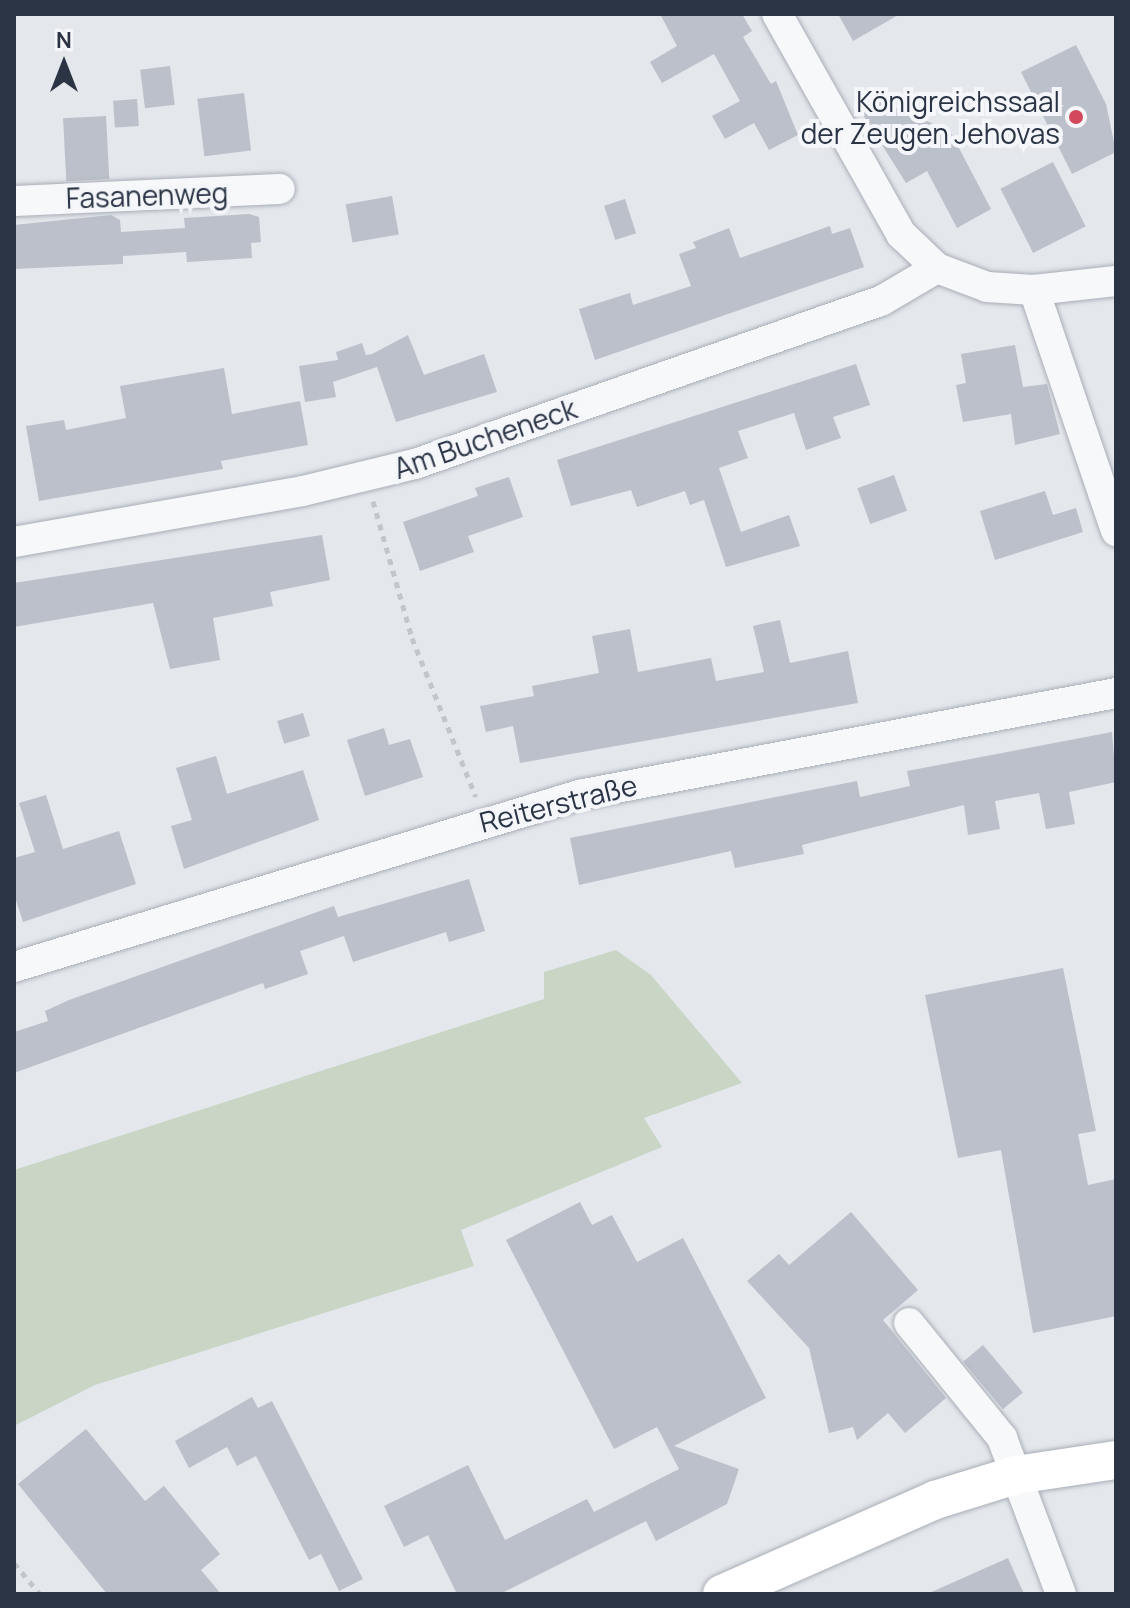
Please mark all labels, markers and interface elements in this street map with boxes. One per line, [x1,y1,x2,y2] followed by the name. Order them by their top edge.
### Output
[24,24,104,104] north arrow
[56,25,72,55] text: N
[801,84,1060,150] place label: Königreichssaal der Zeugen Jehovas
[1067,108,1085,126] marker: Königreichssaal der Zeugen Jehovas
[65,175,229,215] street label: Fasanenweg
[389,391,581,485] street label: Am Bucheneck
[476,767,640,839] street label: Reiterstraße

